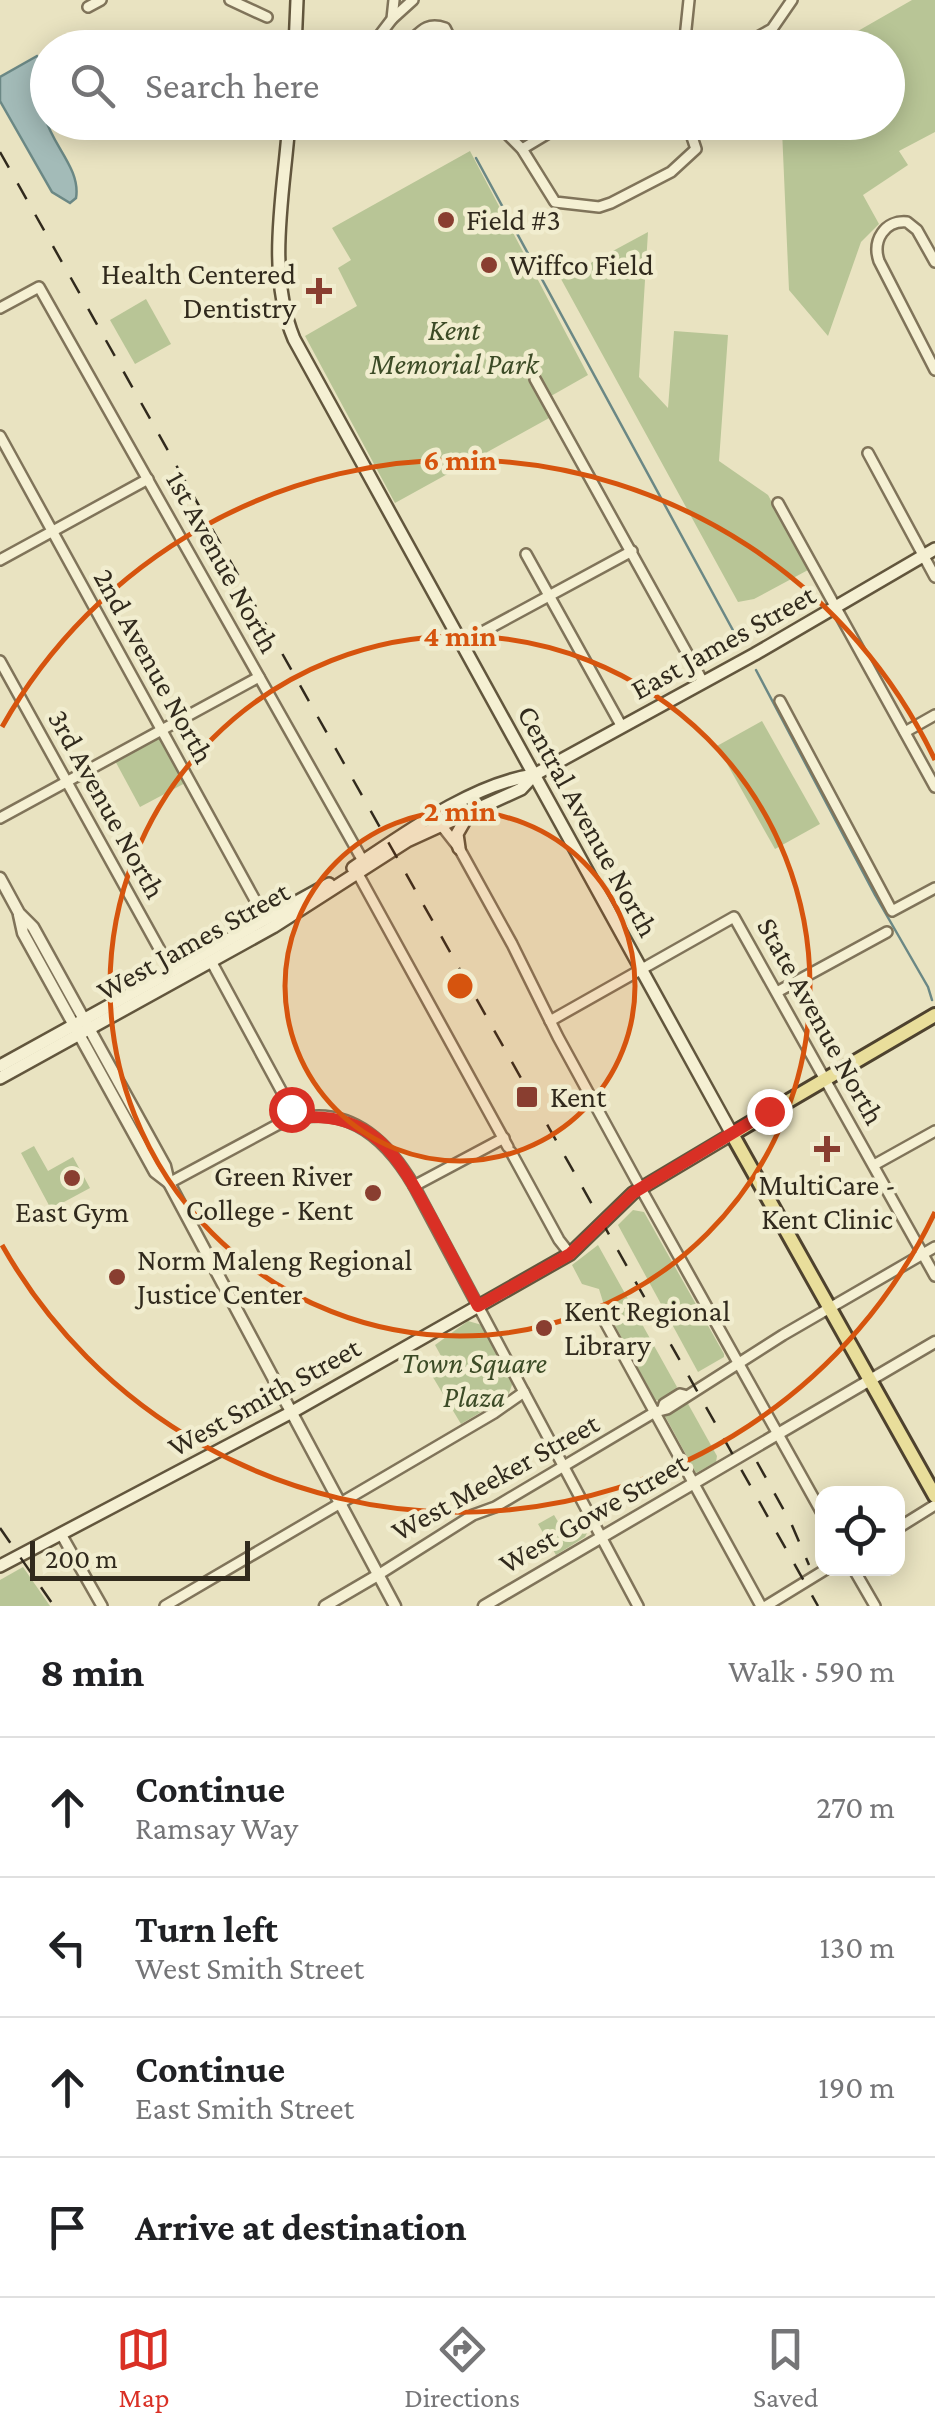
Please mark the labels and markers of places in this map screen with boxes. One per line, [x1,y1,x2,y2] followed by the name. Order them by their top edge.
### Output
[466,203,561,236] place label: Field #3
[435,209,457,231] marker: Field #3
[509,248,654,281] place label: Wiffco Field
[478,254,500,276] marker: Wiffco Field
[101,257,296,325] place label: Health Centered Dentistry
[306,278,332,304] marker: Health Centered Dentistry
[442,968,478,1004] centre of rings
[550,1080,607,1113] place label: Kent
[514,1084,540,1110] marker: Kent
[814,1136,840,1162] marker: MultiCare - Kent Clinic
[186,1159,354,1227] place label: Green River College - Kent
[61,1167,83,1189] marker: East Gym
[758,1168,896,1235] place label: MultiCare - Kent Clinic
[362,1182,384,1204] marker: Green River College - Kent
[15,1195,129,1229] place label: East Gym
[134,1243,413,1310] place label: Norm Maleng Regional Justice Center
[106,1266,128,1288] marker: Norm Maleng Regional Justice Center
[564,1294,730,1362] place label: Kent Regional Library
[533,1317,555,1339] marker: Kent Regional Library

